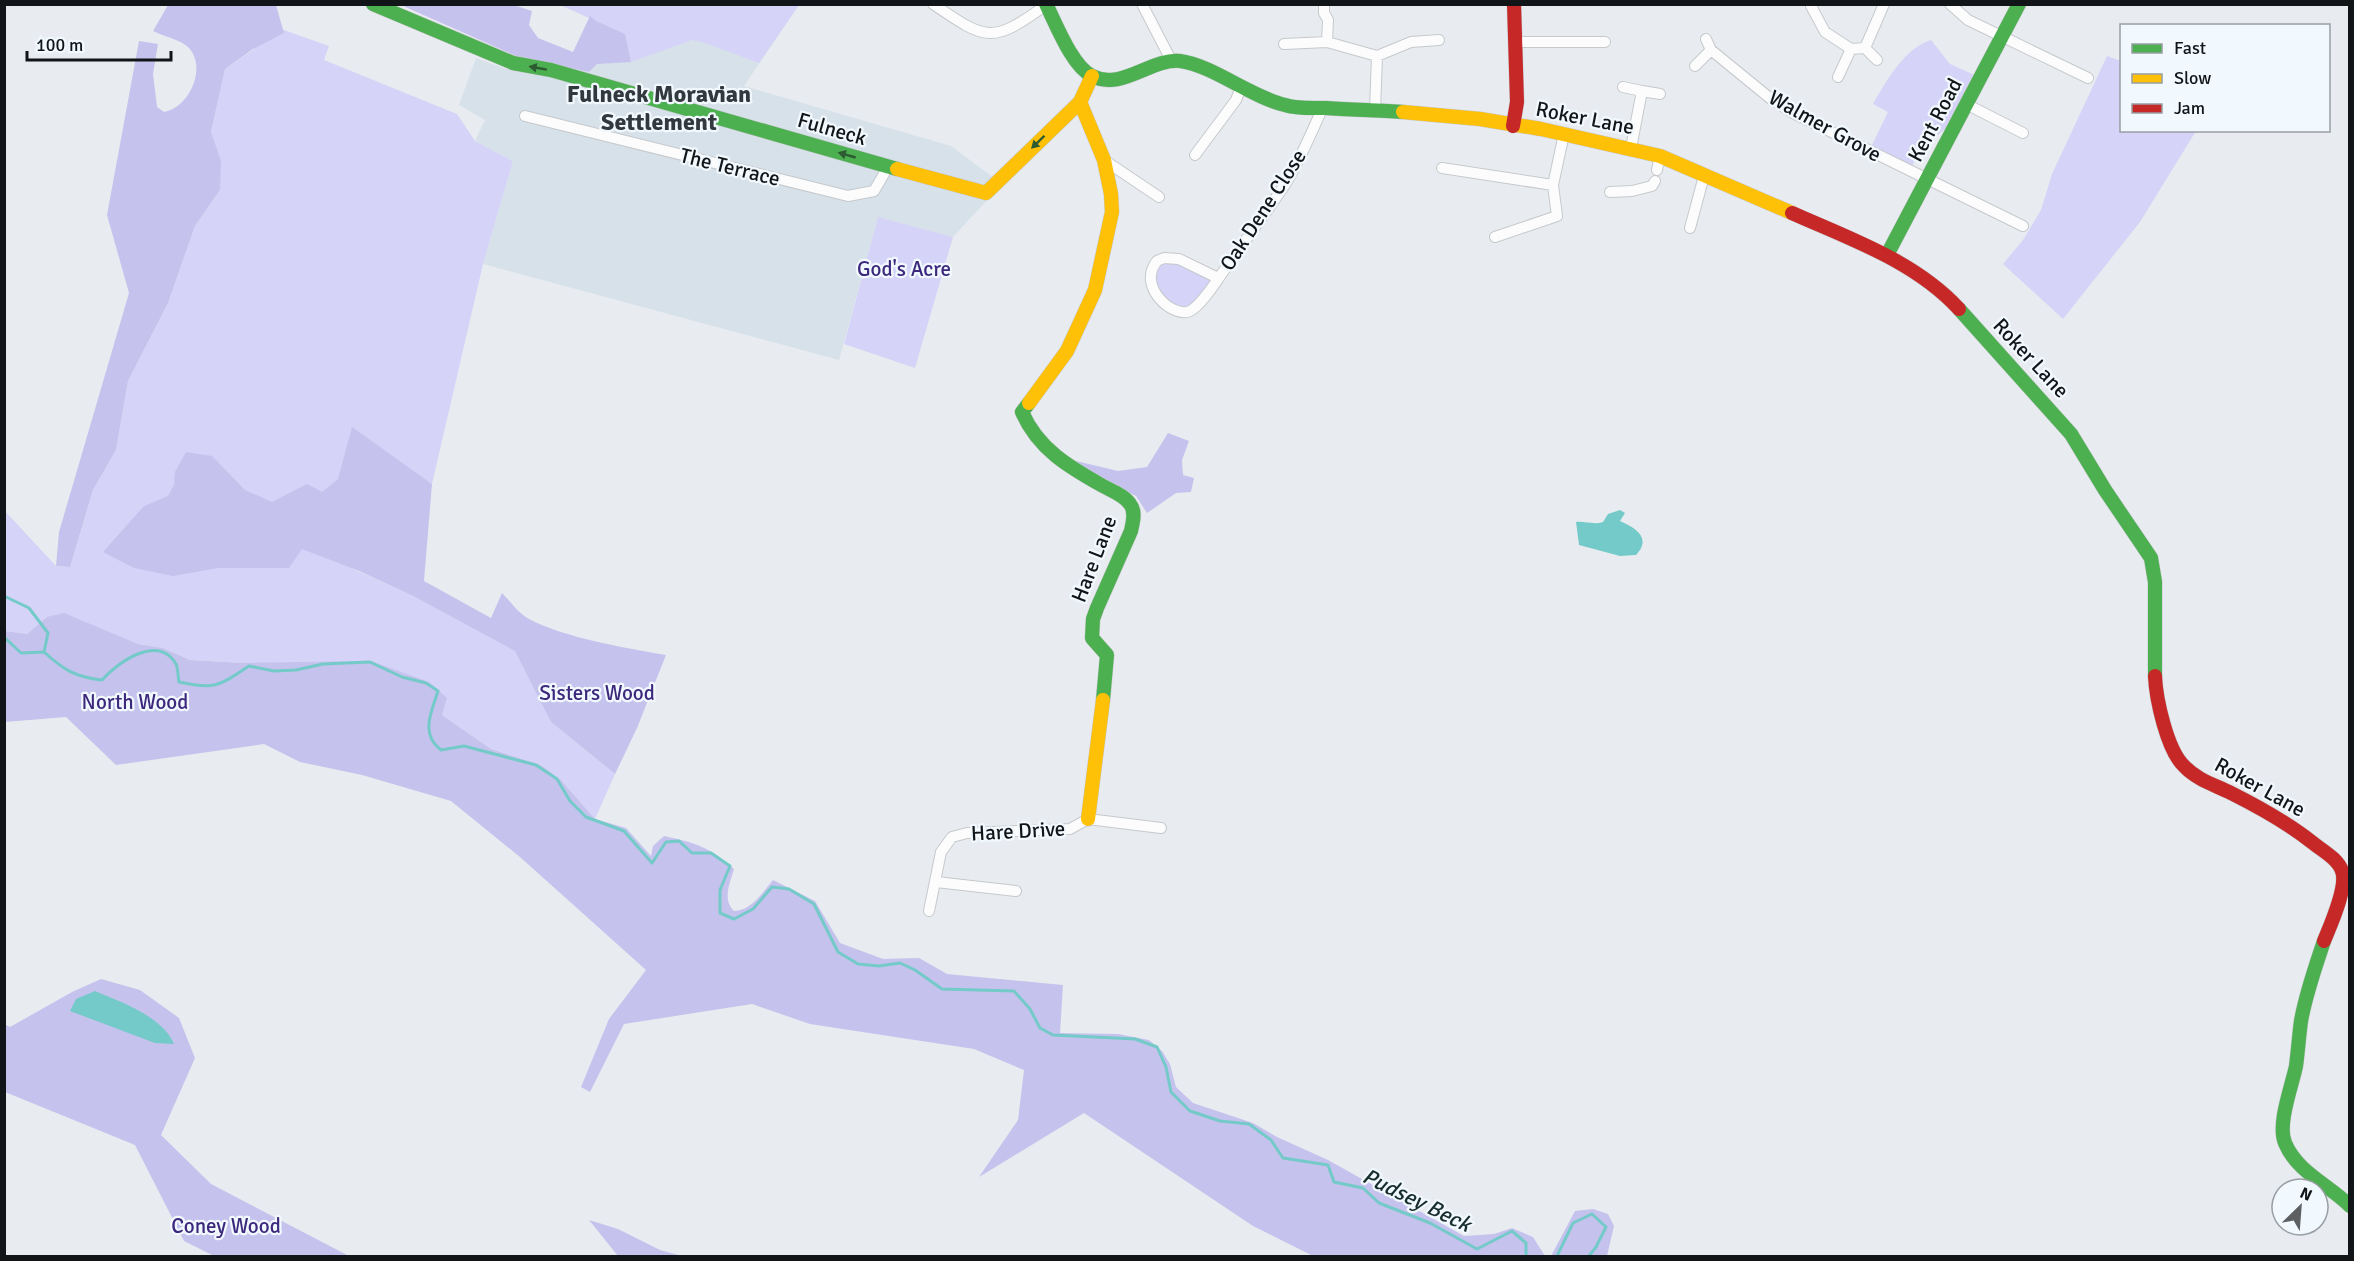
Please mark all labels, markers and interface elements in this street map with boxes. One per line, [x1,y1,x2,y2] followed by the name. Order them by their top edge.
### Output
[27,24,171,62] scale bar
[2120,24,2330,132] legend
[36,34,83,56] text: 100 m
[2174,37,2206,59] text: Fast
[529,63,548,72] one-way arrow
[2174,67,2211,89] text: Slow
[1902,74,1968,166] street label: Kent Road
[567,79,751,137] district label: Fulneck Moravian Settlement
[1764,84,1886,168] street label: Walmer Grove
[1534,96,1636,140] street label: Roker Lane
[2174,97,2205,119] text: Jam
[795,107,870,151] street label: Fulneck
[1031,135,1045,149] one-way arrow
[677,142,783,192] street label: The Terrace
[1214,145,1312,275] street label: Oak Dene Close
[838,150,856,159] one-way arrow
[857,256,951,282] park label: God's Acre
[1988,313,2074,403] street label: Roker Lane
[1066,512,1122,606] street label: Hare Lane
[539,680,655,706] park label: Sisters Wood
[82,689,188,715] park label: North Wood
[2210,751,2310,823] street label: Roker Lane
[970,816,1066,846] street label: Hare Drive
[1358,1162,1477,1239] water label: Pudsey Beck
[2270,1177,2330,1237] north arrow
[2297,1183,2315,1206] text: N
[171,1213,281,1239] park label: Coney Wood

